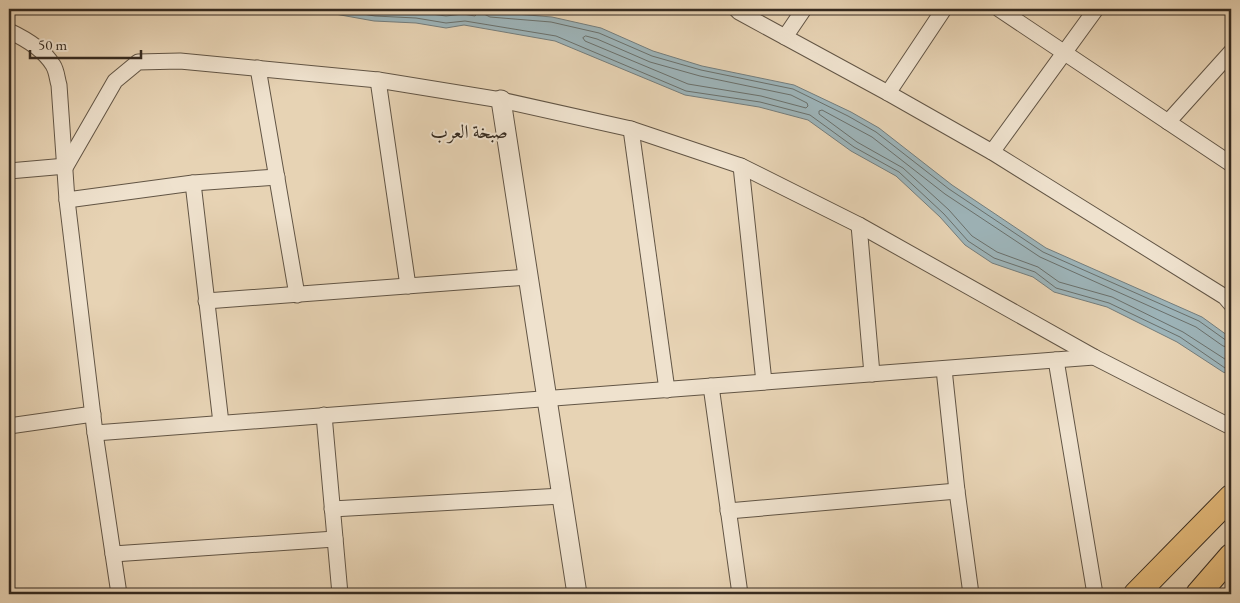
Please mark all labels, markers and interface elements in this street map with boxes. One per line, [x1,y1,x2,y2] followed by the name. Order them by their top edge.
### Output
[30,28,141,60] scale bar
[38,35,67,54] text: 50 m
[430,119,508,144] district label: صبخة العرب

